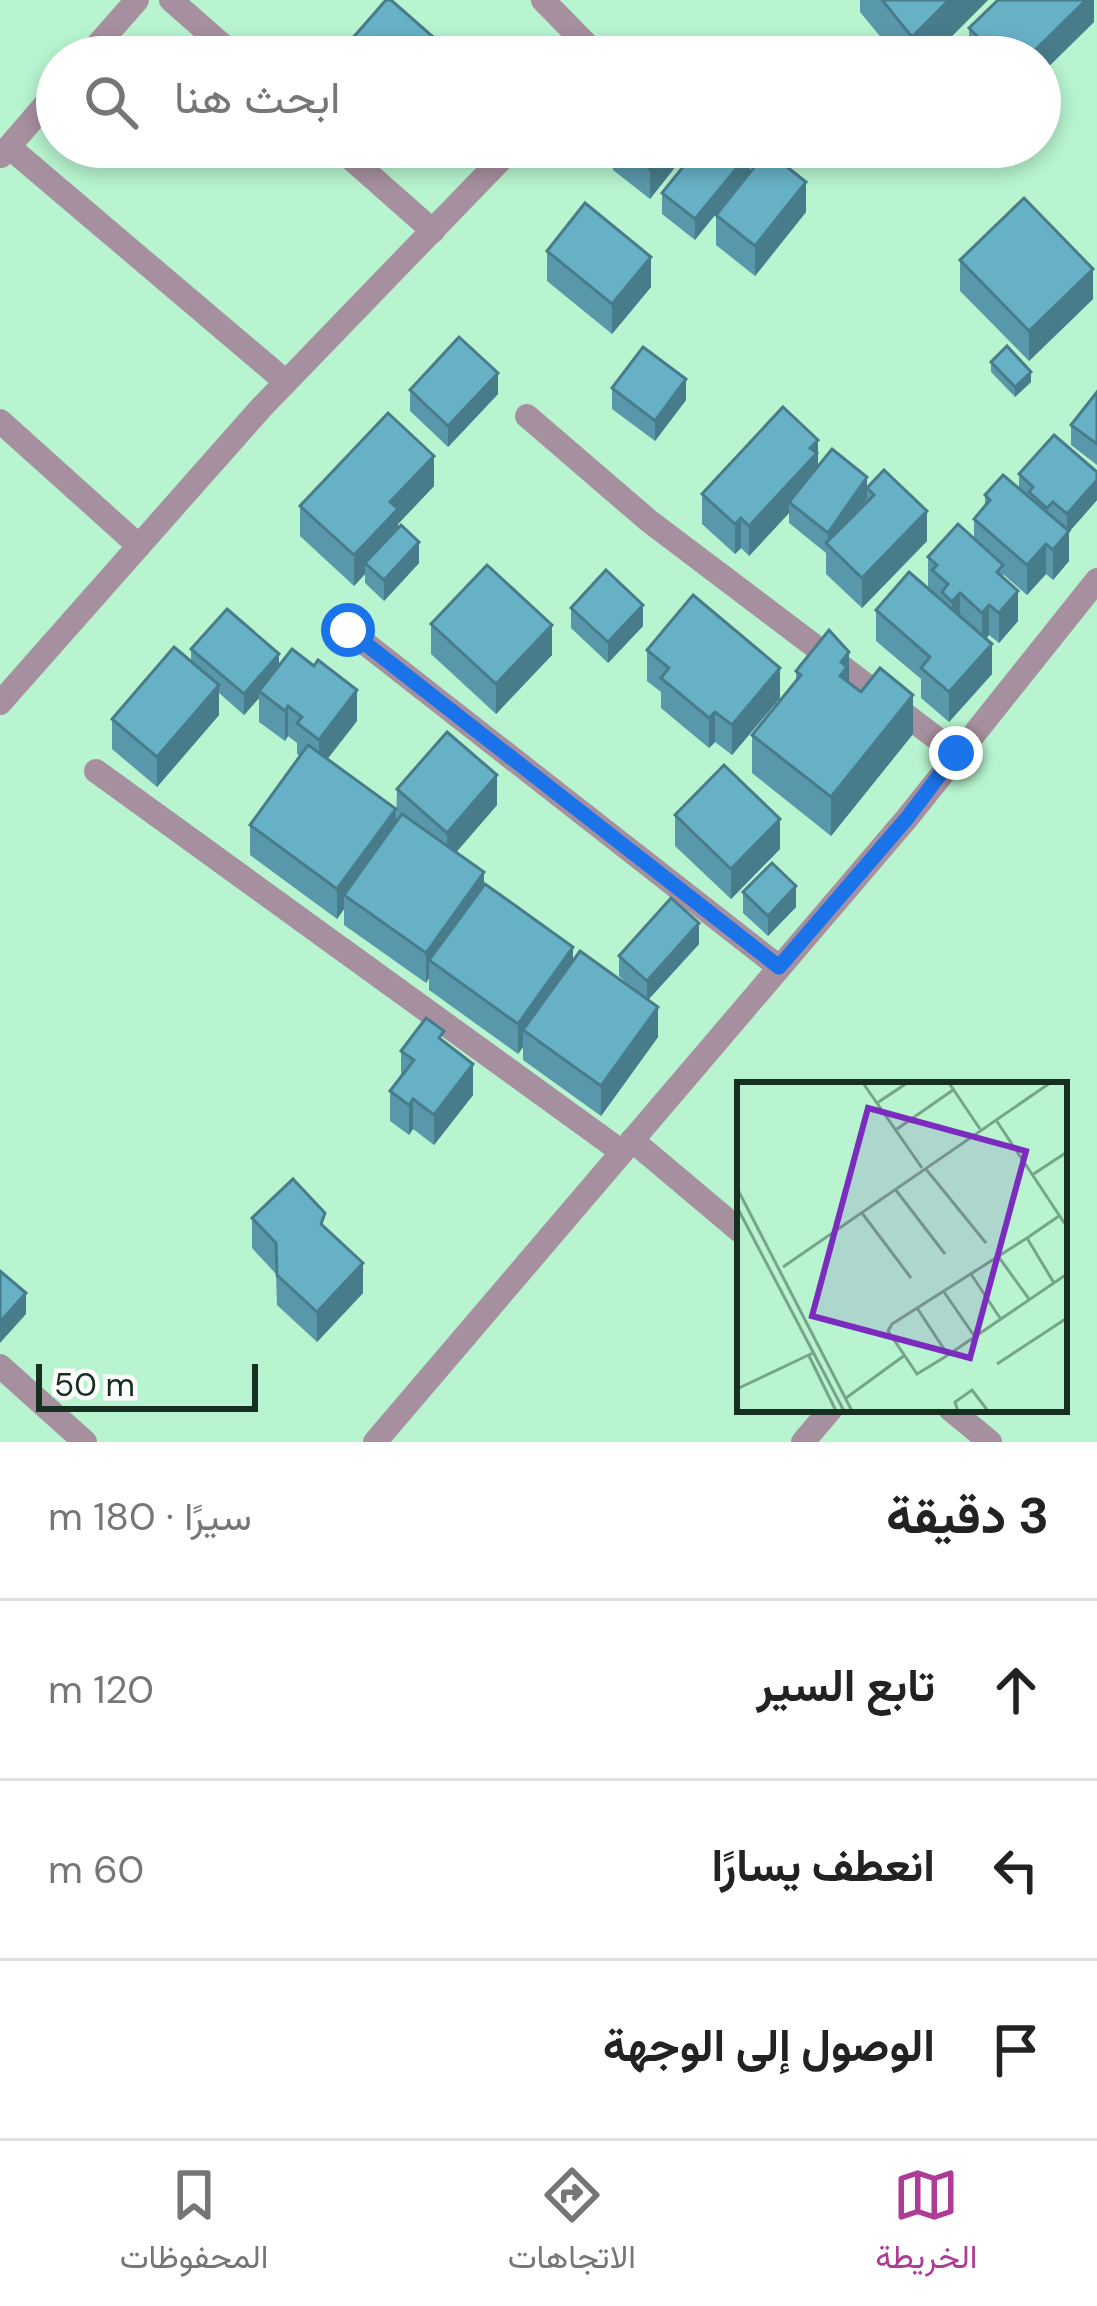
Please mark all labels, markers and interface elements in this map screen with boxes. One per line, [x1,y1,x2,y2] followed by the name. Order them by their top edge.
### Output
[36,36,1061,168] search box
[174,68,340,127] text: ابحث هنا
[78,69,144,135] icon: search
[321,603,375,657] route start
[929,726,983,780] route end
[737,1082,1067,1412] inset map
[36,1358,258,1411] scale bar
[54,1363,135,1406] text: 50 m
[886,1482,1049,1549] text: 3 دقيقة
[48,1491,252,1542] text: سيرًا · 180 m
[757,1656,935,1715] text: تابع السير
[983,1657,1049,1723] icon: ahead
[48,1664,154,1715] text: 120 m
[711,1836,935,1895] text: انعطف يسارًا
[983,1837,1049,1903] icon: left
[48,1844,144,1895] text: 60 m
[603,2016,935,2075] text: الوصول إلى الوجهة
[983,2017,1049,2083] icon: arrive
[120,2162,268,2286] tab: المحفوظات
[508,2162,636,2286] tab: الاتجاهات
[875,2162,977,2286] tab: الخريطة

